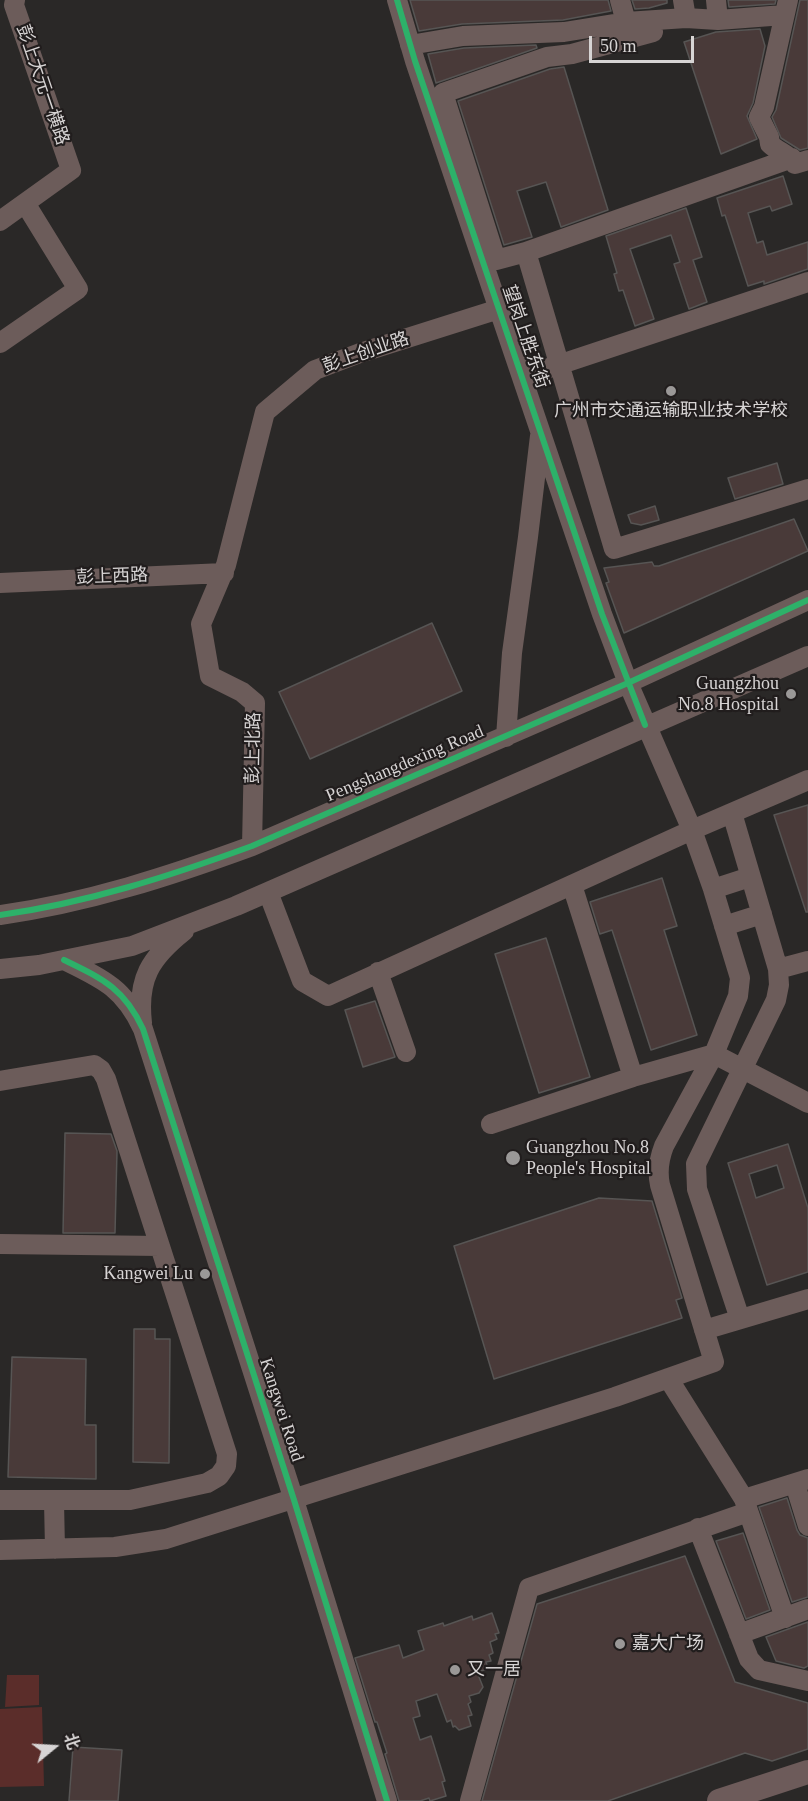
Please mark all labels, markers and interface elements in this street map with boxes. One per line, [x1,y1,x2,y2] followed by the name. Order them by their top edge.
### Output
[11,22,73,148] street label: 彭上大元一横路
[592,24,697,62] scale bar
[600,36,637,56] text: 50 m
[497,282,553,392] street label: 望岗上胜东街
[320,328,412,378] street label: 彭上创业路
[664,384,678,398] marker: 广州市交通运输职业技术学校
[554,400,788,422] place label: 广州市交通运输职业技术学校
[76,565,148,589] street label: 彭上西路
[678,673,779,716] place label: Guangzhou No.8 Hospital
[784,687,798,701] marker: Guangzhou No.8 Hospital
[243,712,265,784] street label: 彭上北路
[323,721,487,807] street label: Pengshangdexing Road
[526,1137,651,1180] place label: Guangzhou No.8 People's Hospital
[504,1149,522,1167] marker: Guangzhou No.8 People's Hospital
[104,1263,193,1285] place label: Kangwei Lu
[198,1267,212,1281] marker: Kangwei Lu
[254,1356,308,1464] street label: Kangwei Road
[632,1633,704,1655] place label: 嘉大广场
[613,1637,627,1651] marker: 嘉大广场
[467,1659,521,1681] place label: 又一居
[448,1663,462,1677] marker: 又一居
[24,1717,84,1777] north arrow
[61,1731,82,1752] text: 北

